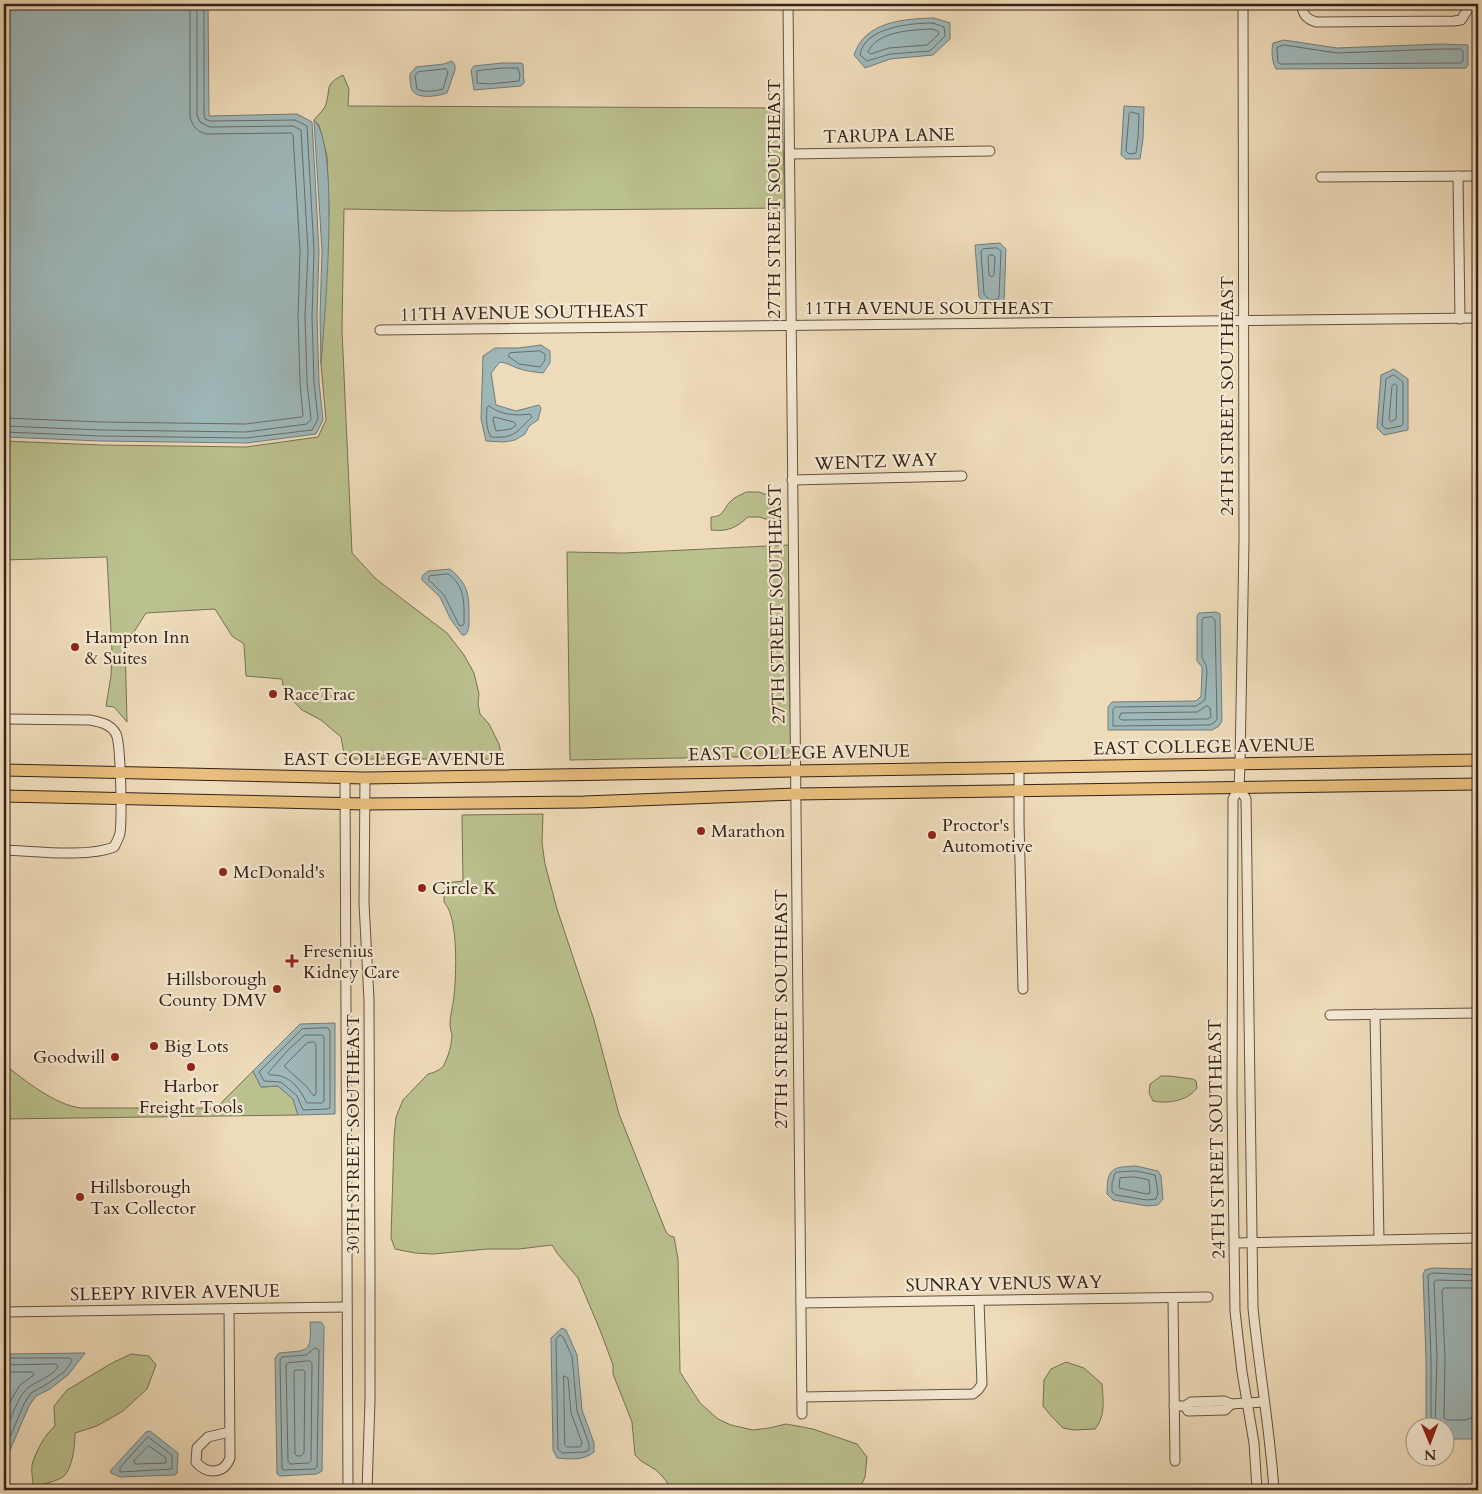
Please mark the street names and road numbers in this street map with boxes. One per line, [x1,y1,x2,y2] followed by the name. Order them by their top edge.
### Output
[762,79,787,319] street label: 27TH STREET SOUTHEAST
[823,122,955,150] street label: TARUPA LANE
[1215,276,1240,516] street label: 24TH STREET SOUTHEAST
[805,296,1053,321] street label: 11TH AVENUE SOUTHEAST
[400,298,648,328] street label: 11TH AVENUE SOUTHEAST
[813,447,939,477] street label: WENTZ WAY
[762,484,792,724] street label: 27TH STREET SOUTHEAST
[1093,733,1315,761] street label: EAST COLLEGE AVENUE
[688,739,910,767] street label: EAST COLLEGE AVENUE
[283,747,505,772] street label: EAST COLLEGE AVENUE
[769,889,794,1129] street label: 27TH STREET SOUTHEAST
[341,1014,366,1254] street label: 30TH STREET SOUTHEAST
[1202,1019,1232,1259] street label: 24TH STREET SOUTHEAST
[905,1270,1103,1298] street label: SUNRAY VENUS WAY
[70,1279,280,1307] street label: SLEEPY RIVER AVENUE

